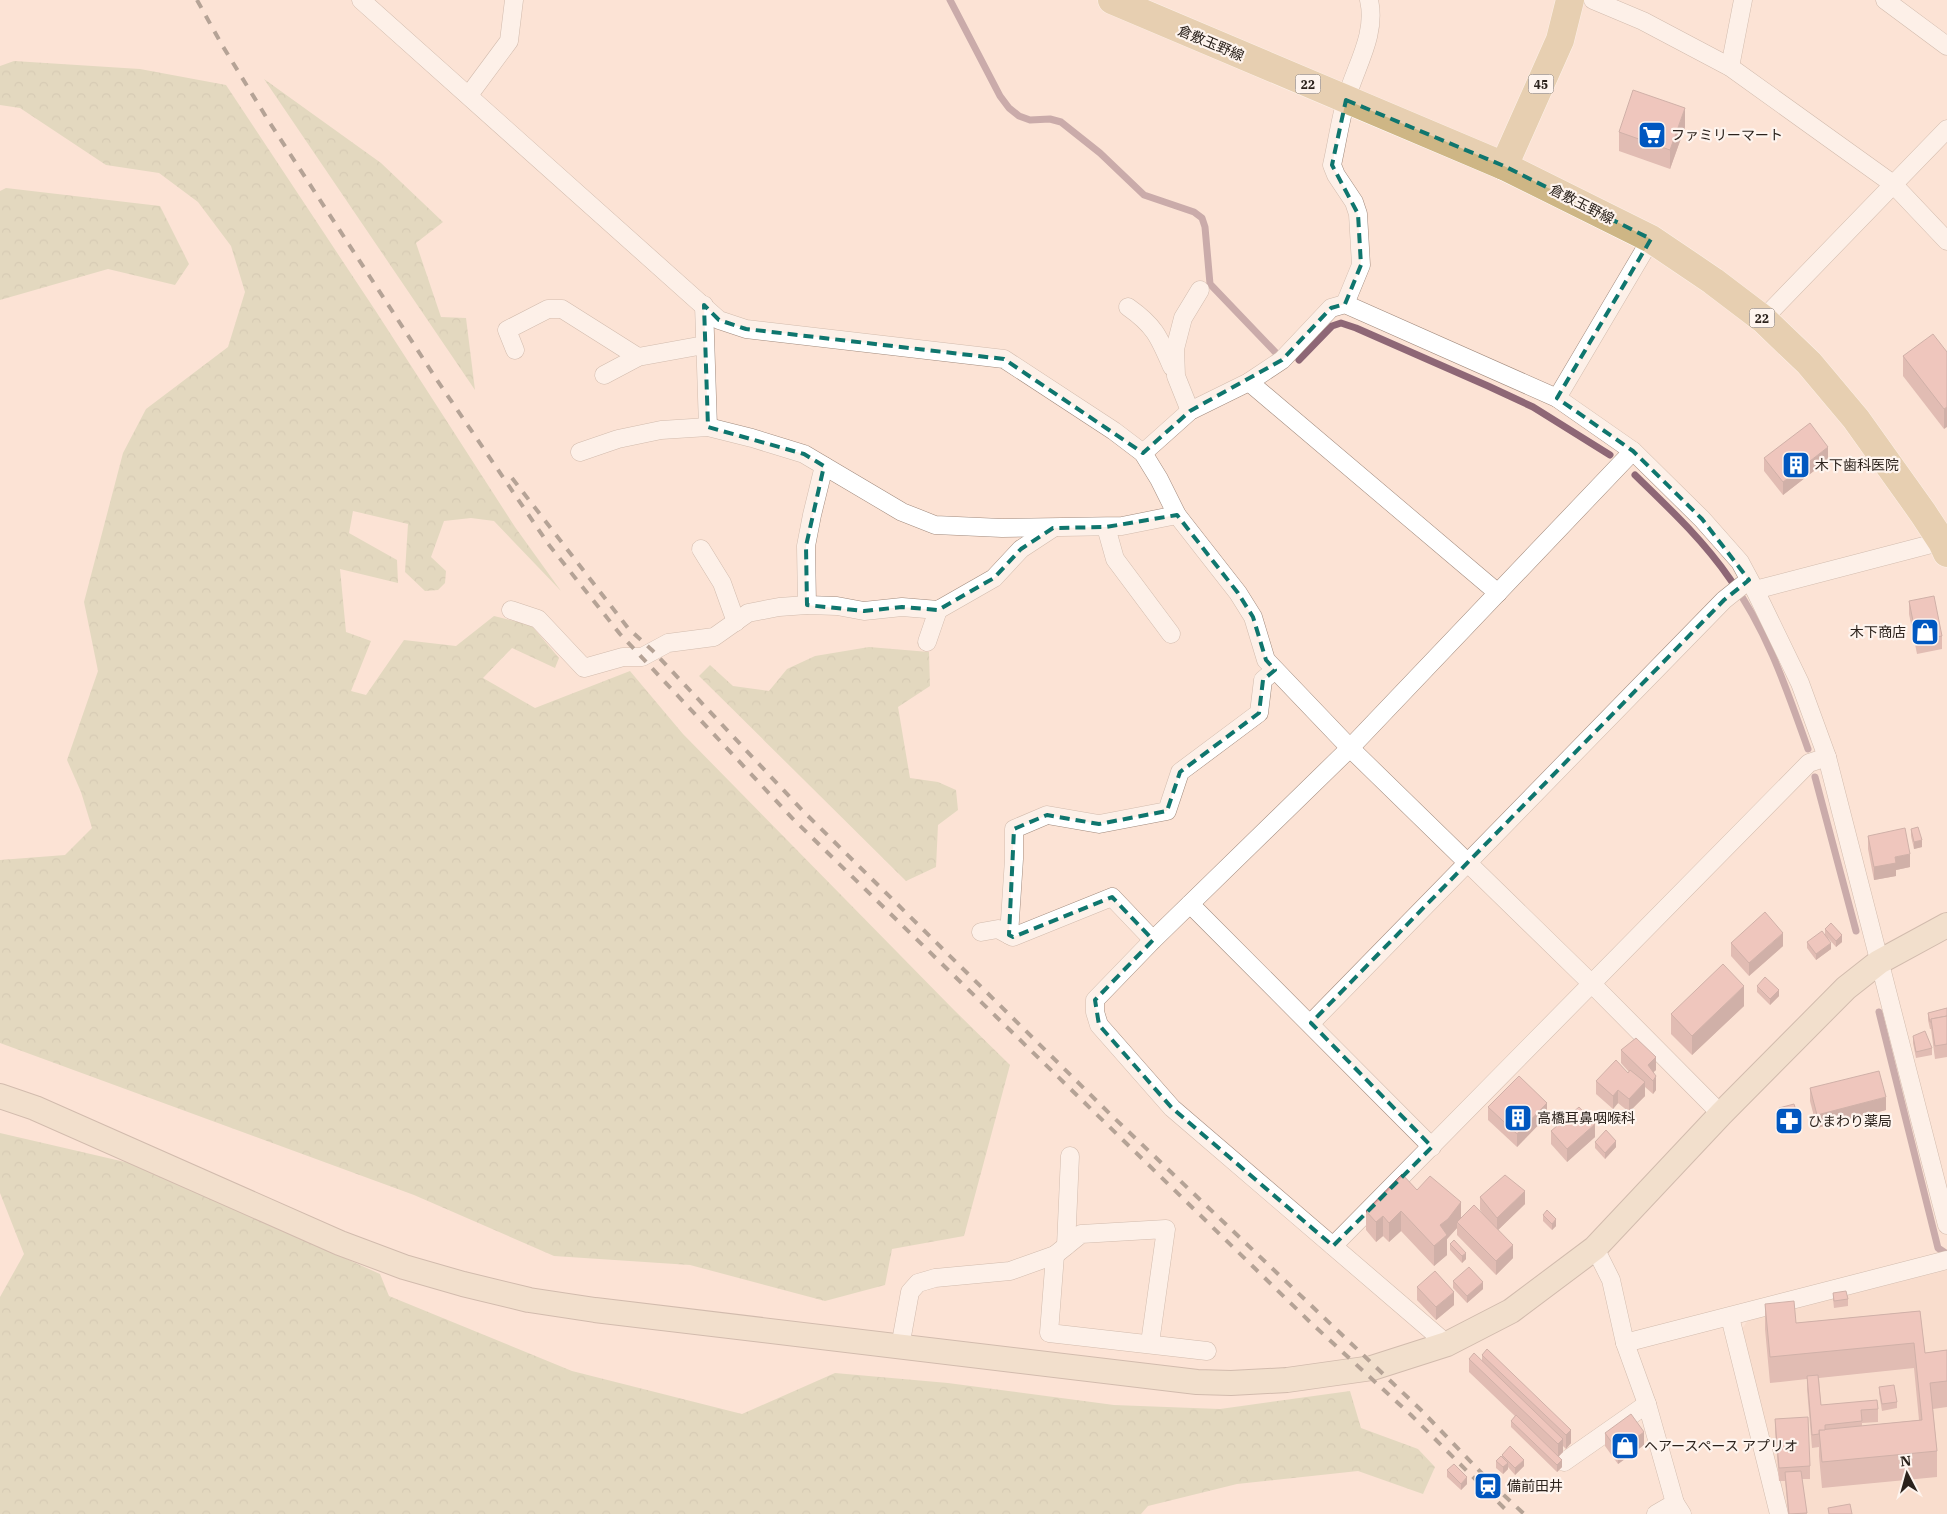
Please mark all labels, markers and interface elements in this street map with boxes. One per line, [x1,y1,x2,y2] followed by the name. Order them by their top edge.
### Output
[1175,21,1247,65] street label: 倉敷玉野線
[1296,74,1320,94] road number: 22
[1528,74,1554,94] road number: 45
[1637,120,1667,150] supermarket icon: ファミリーマート
[1671,126,1783,144] place label: ファミリーマート
[1547,180,1617,228] street label: 倉敷玉野線
[1750,308,1774,328] road number: 22
[1781,450,1811,480] building icon: 木下歯科医院
[1815,456,1899,474] place label: 木下歯科医院
[1910,617,1940,647] shop icon: 木下商店
[1850,623,1906,641] place label: 木下商店
[1503,1103,1533,1133] building icon: 高橋耳鼻咽喉科
[1774,1106,1804,1136] pharmacy icon: ひまわり薬局
[1537,1109,1635,1127] place label: 高橋耳鼻咽喉科
[1808,1112,1892,1130] place label: ひまわり薬局
[1610,1431,1640,1461] shop icon: ヘアースペース アプリオ
[1644,1437,1798,1455] place label: ヘアースペース アプリオ
[1882,1449,1932,1499] north arrow
[1899,1452,1912,1471] text: N
[1473,1471,1503,1501] station icon: 備前田井
[1507,1477,1563,1495] place label: 備前田井

